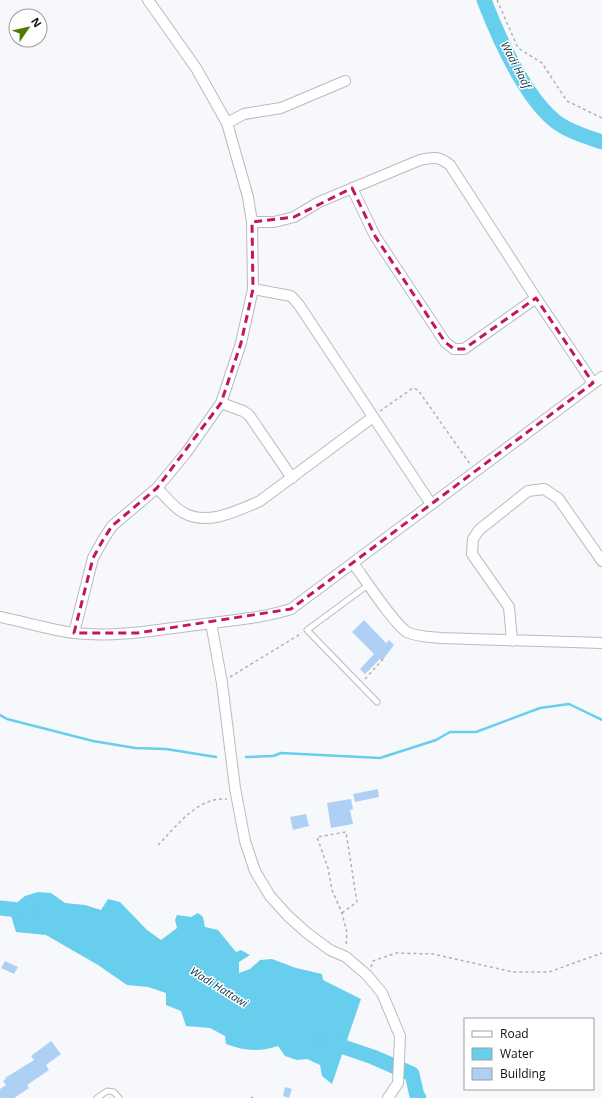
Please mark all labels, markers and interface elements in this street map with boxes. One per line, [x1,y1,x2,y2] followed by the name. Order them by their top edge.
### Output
[8,8,48,48] north arrow
[28,14,45,30] text: N
[498,39,536,92] water label: Wadi Hadf
[188,963,251,1010] water label: Wadi Hattawi
[464,1018,594,1090] legend
[500,1025,529,1042] text: Road
[500,1045,534,1062] text: Water
[500,1065,546,1082] text: Building

